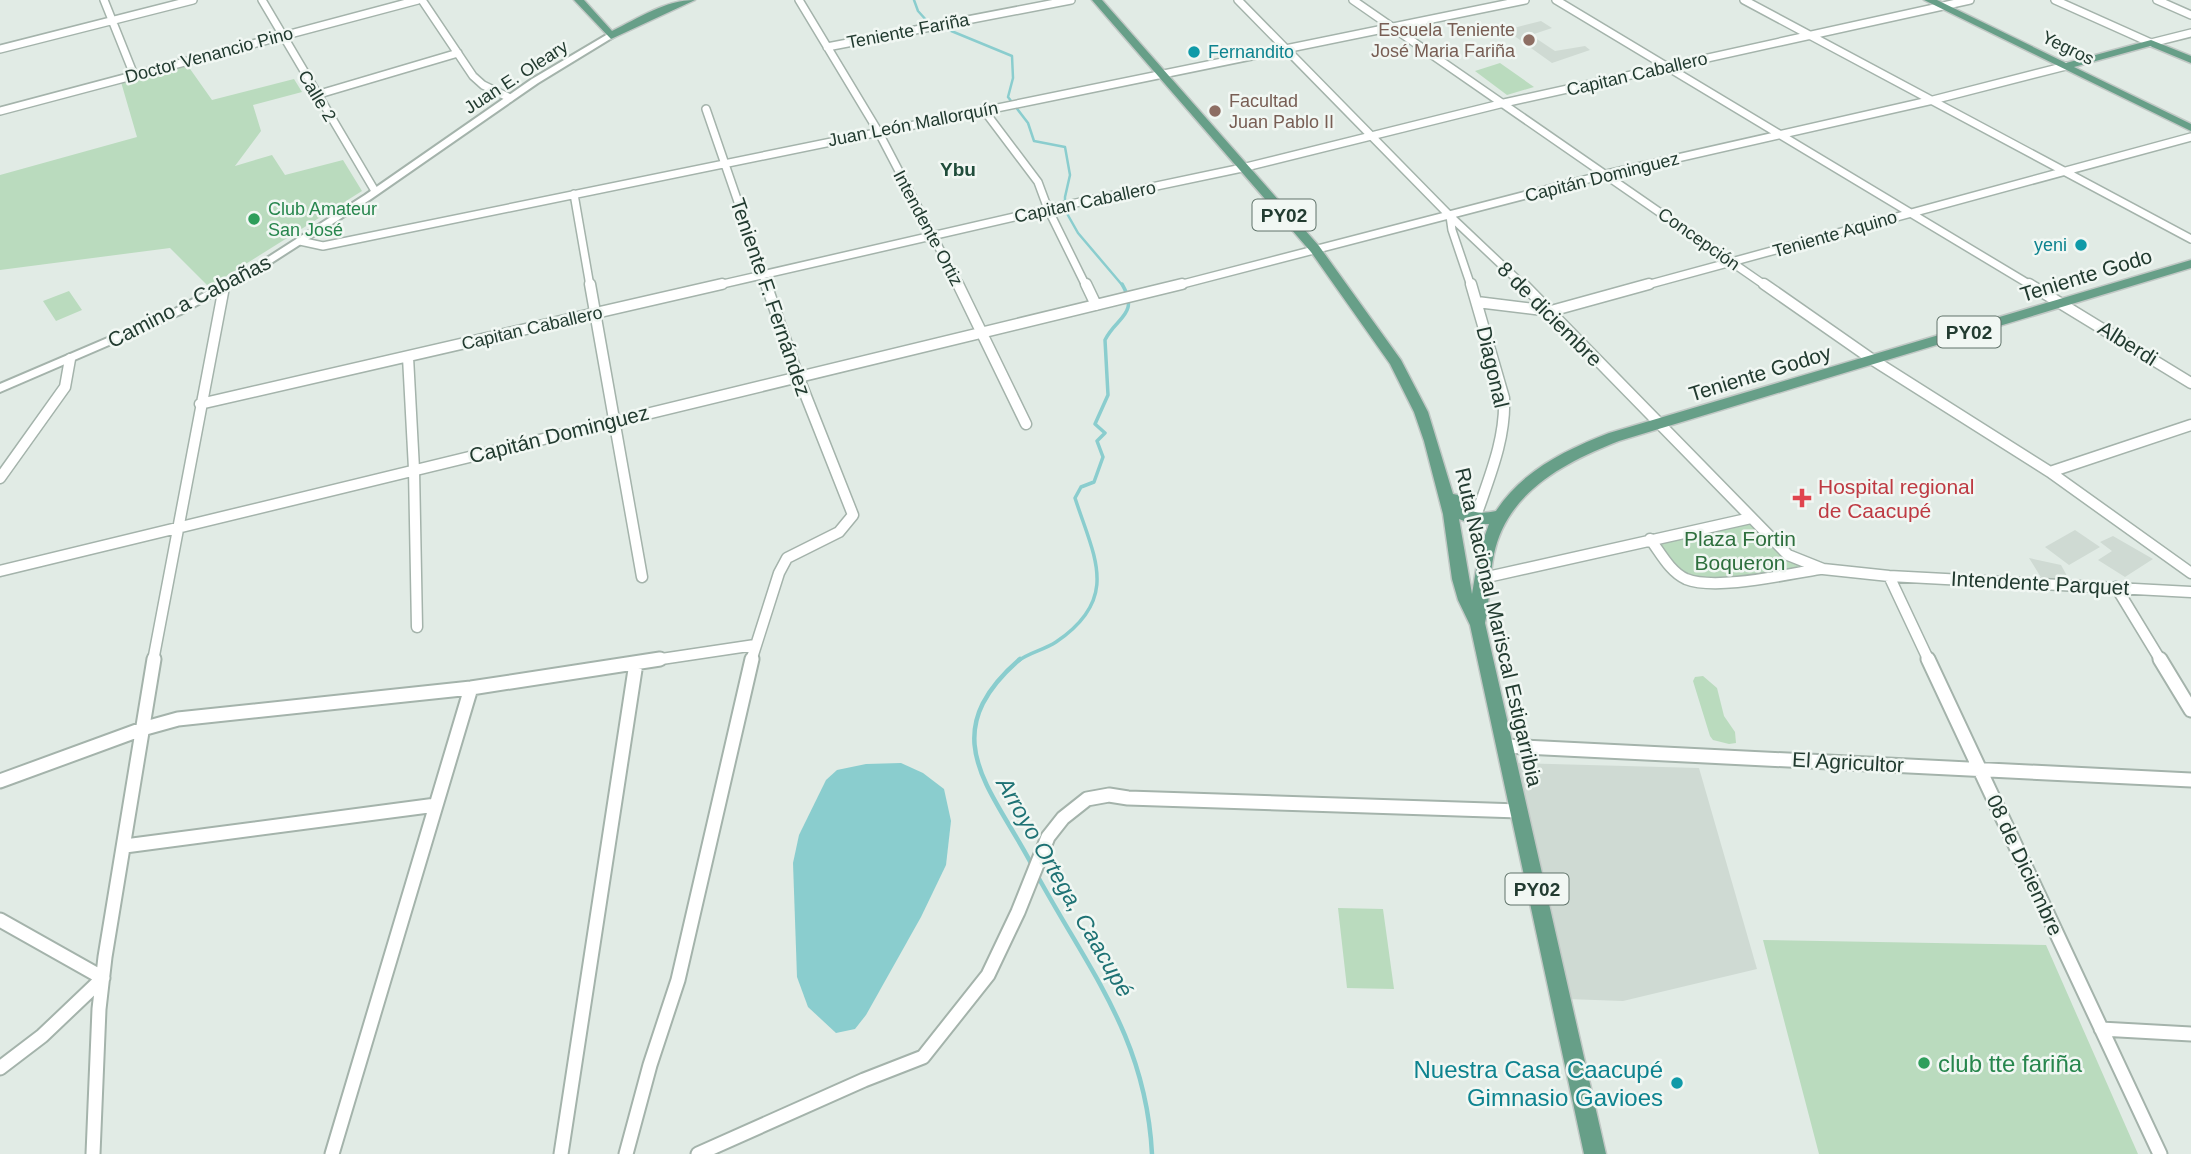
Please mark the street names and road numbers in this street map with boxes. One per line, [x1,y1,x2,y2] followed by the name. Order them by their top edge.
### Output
[845,9,972,53] street label: Teniente Fariña
[123,23,295,87] street label: Doctor Venancio Pino
[2039,27,2097,69] street label: Yegros
[461,36,571,118] street label: Juan E. Oleary
[1565,48,1709,100] street label: Capitan Caballero
[294,67,340,125] street label: Calle 2
[826,98,1000,150] street label: Juan León Mallorquín
[1523,148,1681,206] street label: Capitán Dominguez
[889,167,967,289] street label: Intendente Ortiz
[1012,177,1158,227] street label: Capitan Caballero
[726,195,816,399] street label: Teniente F. Fernández
[1252,200,1316,230] road number: PY02
[1654,204,1744,274] street label: Concepción
[1771,207,1899,261] street label: Teniente Aquino
[2017,244,2155,306] street label: Teniente Godo
[104,250,274,352] street label: Camino a Cabañas
[1493,257,1607,371] street label: 8 de diciembre
[460,302,604,354] street label: Capitan Caballero
[1938,316,2000,348] road number: PY02
[2094,316,2162,370] street label: Alberdi
[1472,324,1514,410] street label: Diagonal
[1686,340,1834,406] street label: Teniente Godoy
[467,401,651,467] street label: Capitán Dominguez
[1451,465,1547,789] street label: Ruta Nacional Mariscal Estigarribia
[1950,567,2130,599] street label: Intendente Parquet
[1791,748,1905,776] street label: El Agricultor
[1982,791,2068,939] street label: 08 de Diciembre
[1506,874,1568,904] road number: PY02

